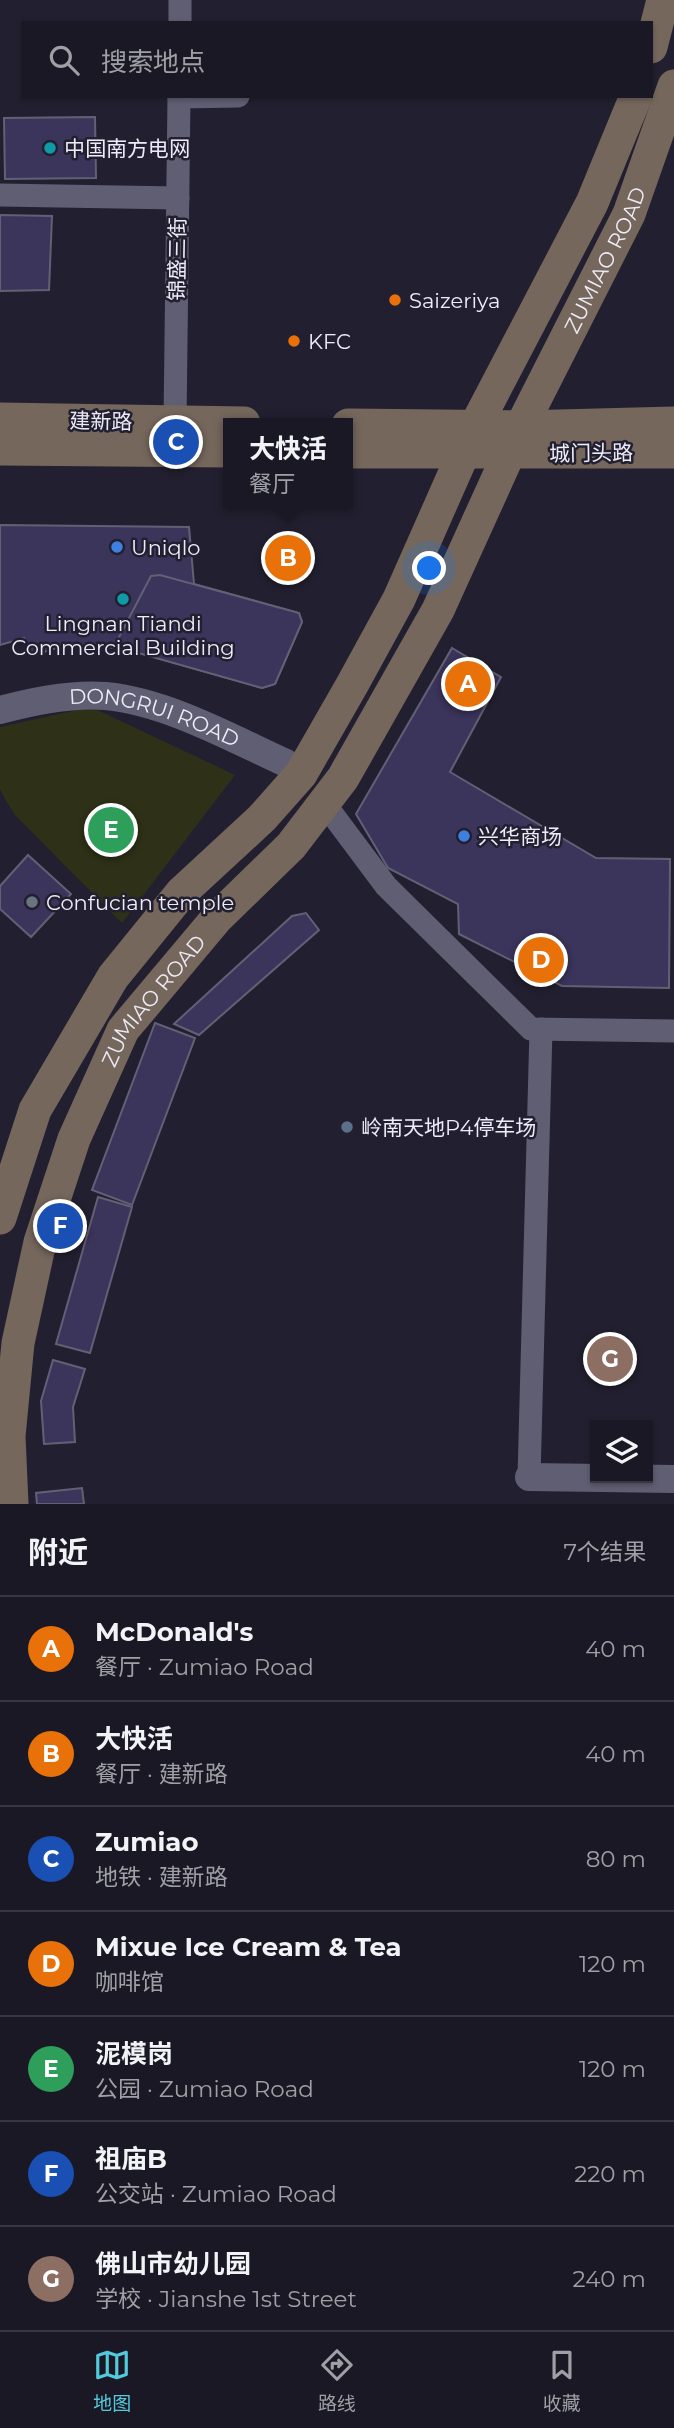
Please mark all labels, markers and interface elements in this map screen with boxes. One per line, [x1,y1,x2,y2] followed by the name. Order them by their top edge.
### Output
[21,21,653,98] search box
[45,41,83,79] icon: search
[101,46,205,78] text: 搜索地点
[64,136,190,161] place label: 中国南方电网
[42,140,58,156] marker: 中国南方电网
[558,183,650,337] street label: ZUMIAO ROAD
[164,217,190,301] street label: 锦盛三街
[409,288,500,313] place label: Saizeriya
[387,292,403,308] marker: Saizeriya
[308,329,351,354] place label: KFC
[286,333,302,349] marker: KFC
[69,408,133,434] street label: 建新路
[153,416,199,468] pin: C
[223,418,353,509] popup
[249,433,327,465] text: 大快活
[549,440,633,466] street label: 城门头路
[249,470,295,498] text: 餐厅
[265,532,311,584] pin: B
[131,535,201,560] place label: Uniqlo
[109,539,125,555] marker: Uniqlo
[412,551,446,585] your location
[115,591,131,607] marker: Lingnan Tiandi Commercial Building
[11,611,235,660] place label: Lingnan Tiandi Commercial Building
[445,658,491,710] pin: A
[68,683,244,752] street label: DONGRUI ROAD
[88,804,134,856] pin: E
[478,824,562,849] place label: 兴华商场
[456,828,472,844] marker: 兴华商场
[46,890,234,915] place label: Confucian temple
[24,894,40,910] marker: Confucian temple
[96,929,210,1070] street label: ZUMIAO ROAD
[518,934,564,986] pin: D
[361,1115,536,1140] place label: 岭南天地P4停车场
[339,1119,355,1135] marker: 岭南天地P4停车场
[37,1200,83,1252] pin: F
[587,1333,633,1385] pin: G
[590,1420,653,1483] map controls
[590,1420,653,1483] button: layers
[28,1534,88,1571] text: 附近
[563,1538,646,1566] text: 7个结果
[95,1616,253,1648] text: McDonald's
[42,1635,60,1663] text: A
[585,1635,646,1663] text: 40 m
[95,1653,314,1681] text: 餐厅 · Zumiao Road
[95,1723,173,1755] text: 大快活
[42,1740,60,1768] text: B
[585,1740,646,1768] text: 40 m
[95,1760,228,1788] text: 餐厅 · 建新路
[95,1826,199,1858] text: Zumiao
[43,1845,59,1873] text: C
[586,1845,646,1873] text: 80 m
[95,1863,228,1891] text: 地铁 · 建新路
[95,1931,401,1963] text: Mixue Ice Cream & Tea
[42,1950,61,1978] text: D
[579,1950,646,1978] text: 120 m
[95,1968,164,1996] text: 咖啡馆
[95,2038,173,2070] text: 泥模岗
[43,2055,59,2083] text: E
[579,2055,646,2083] text: 120 m
[95,2075,314,2103] text: 公园 · Zumiao Road
[95,2143,167,2175] text: 祖庙B
[44,2160,58,2188] text: F
[574,2160,646,2188] text: 220 m
[95,2180,337,2208] text: 公交站 · Zumiao Road
[95,2248,251,2280] text: 佛山市幼儿园
[42,2265,60,2293] text: G
[573,2265,646,2293] text: 240 m
[95,2285,357,2313] text: 学校 · Jianshe 1st Street
[93,2346,131,2415] tab: 地图
[318,2346,356,2415] tab: 路线
[543,2346,581,2415] tab: 收藏

